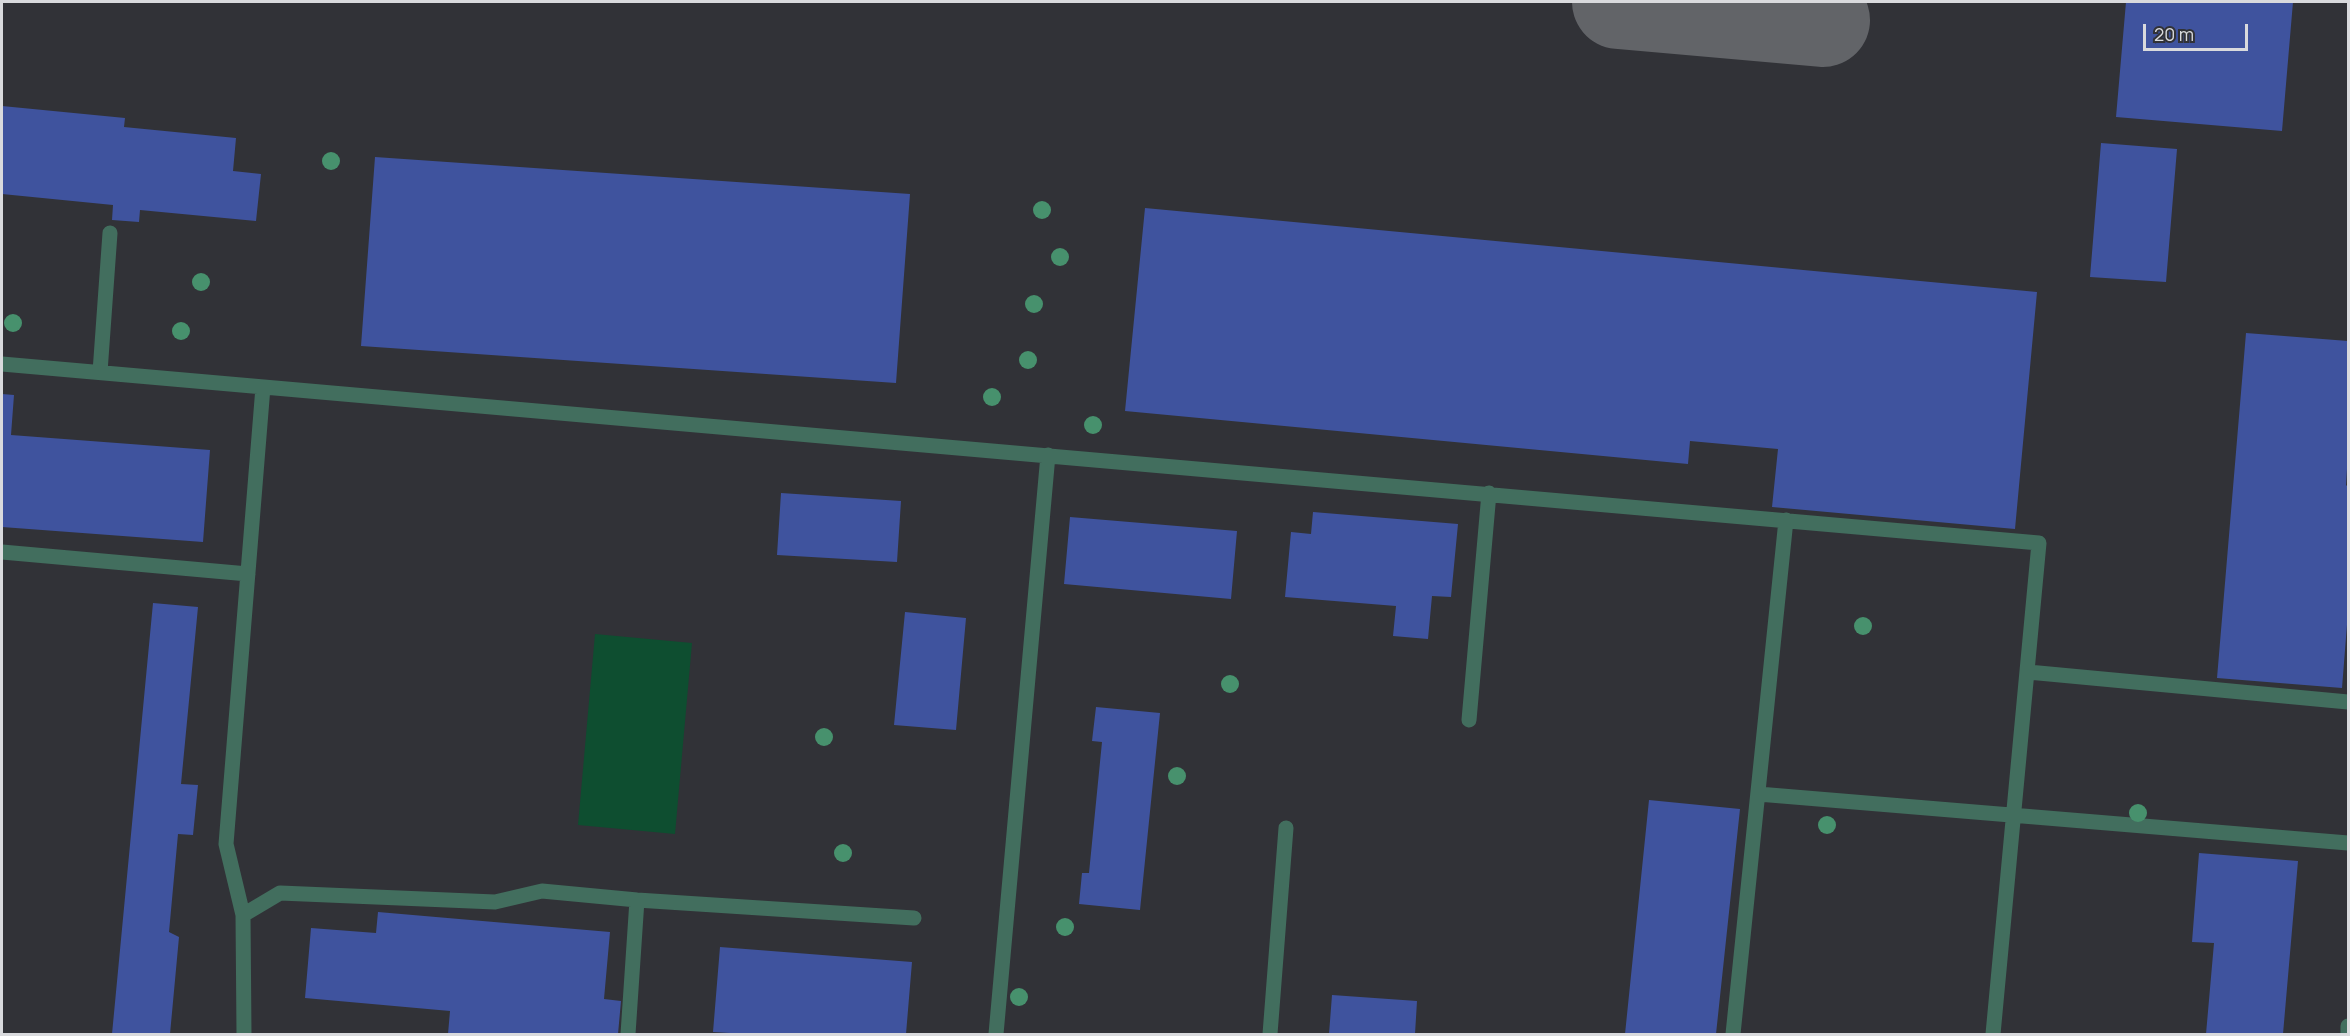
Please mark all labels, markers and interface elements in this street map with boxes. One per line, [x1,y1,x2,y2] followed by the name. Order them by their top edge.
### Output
[2146,12,2251,50] scale bar
[2154,22,2194,46] text: 20 m

